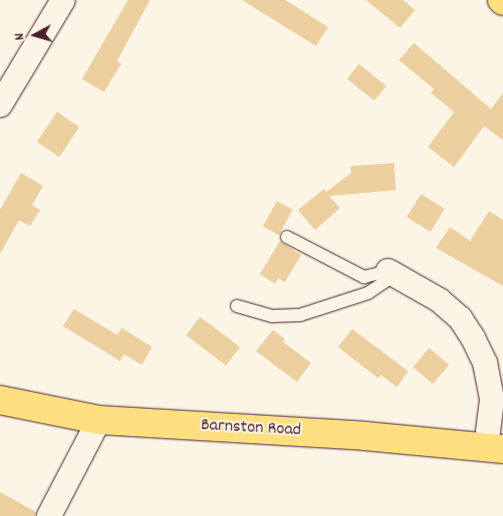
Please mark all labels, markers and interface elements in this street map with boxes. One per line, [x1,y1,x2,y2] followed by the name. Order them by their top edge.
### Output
[10,10,60,60] north arrow
[10,32,30,41] text: N
[200,416,302,442] street label: Barnston Road

